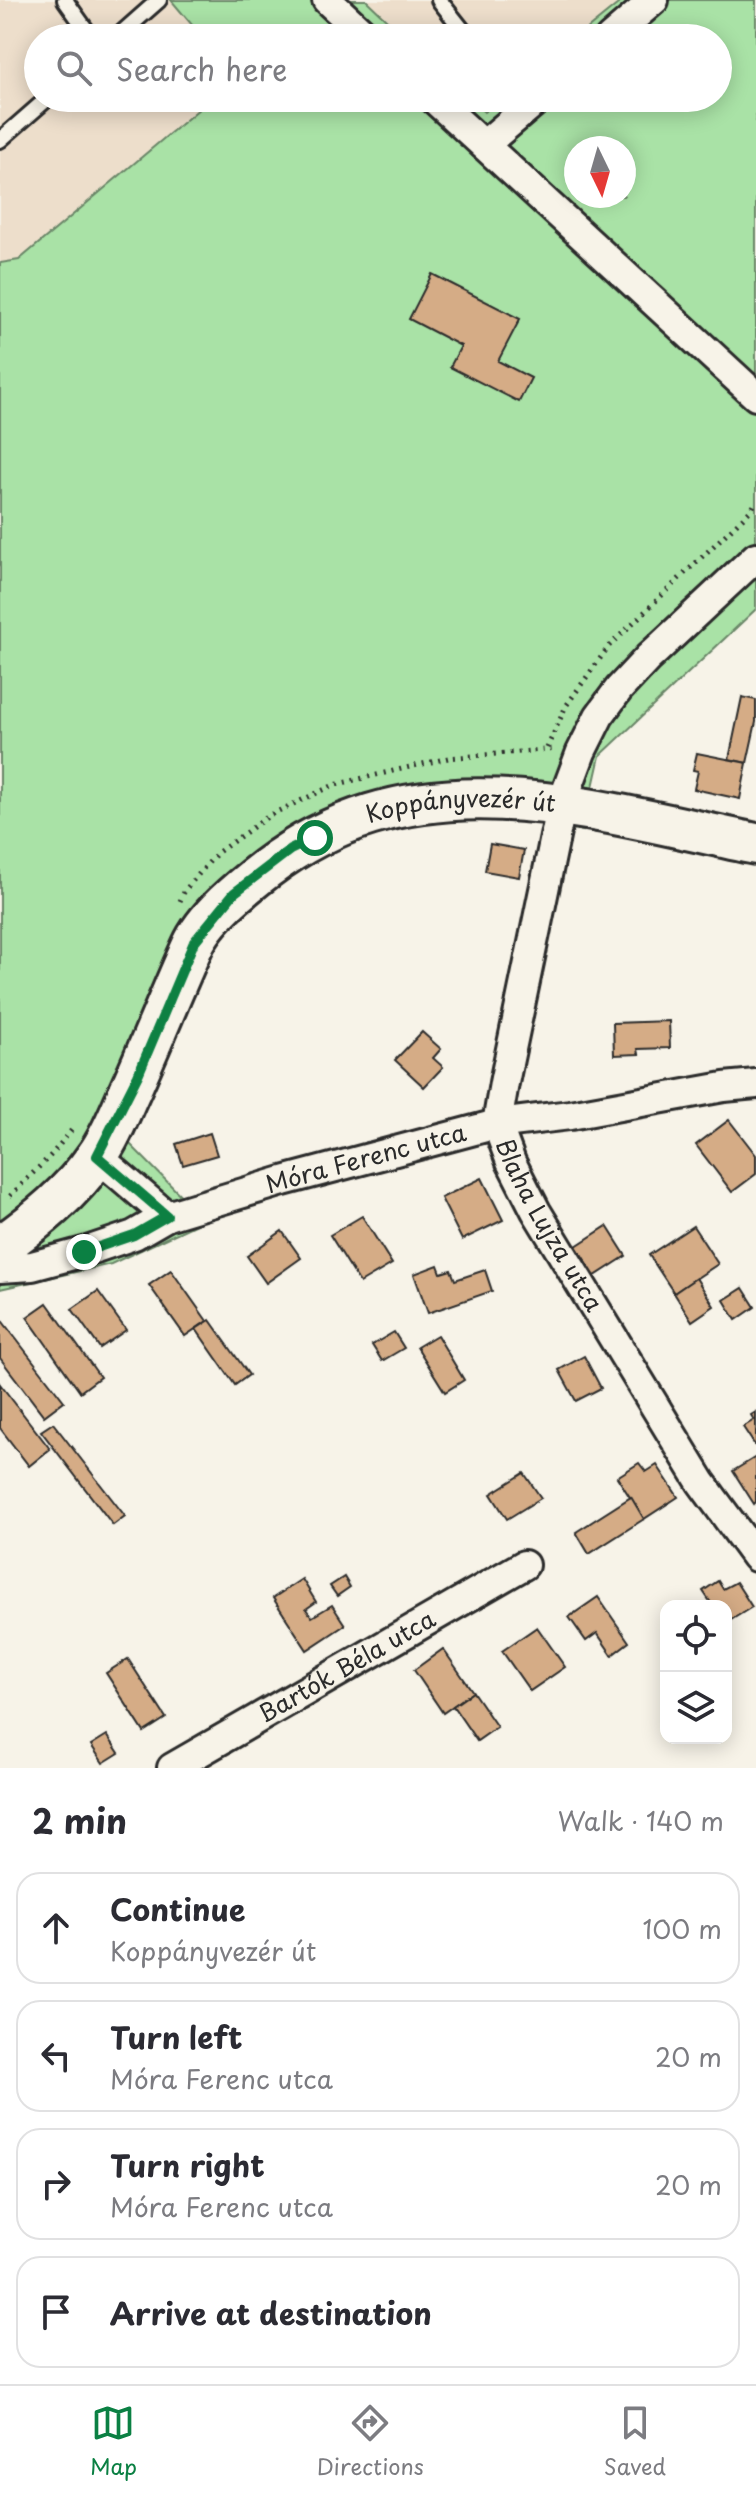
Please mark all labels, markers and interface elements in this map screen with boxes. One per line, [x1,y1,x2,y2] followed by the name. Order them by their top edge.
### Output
[24,24,732,112] search box
[52,46,96,90] icon: search
[116,46,288,91] text: Search here
[564,136,636,208] north arrow
[361,779,558,831] street label: Koppányvezér út
[297,820,333,856] route start
[261,1113,470,1201] street label: Móra Ferenc utca
[488,1133,613,1318] street label: Blaha Lujza utca
[66,1234,102,1270] route end
[251,1600,441,1731] street label: Bartók Béla utca
[660,1600,732,1744] map controls
[660,1600,732,1672] button: locate
[660,1672,732,1744] button: layers
[32,1794,127,1846] text: 2 min
[558,1801,724,1840] text: Walk · 140 m
[110,1886,245,1931] text: Continue
[34,1906,78,1950] icon: ahead
[642,1909,722,1948] text: 100 m
[110,1931,316,1970] text: Koppányvezér út
[110,2014,242,2059] text: Turn left
[34,2034,78,2078] icon: left
[655,2037,722,2076] text: 20 m
[110,2059,333,2098] text: Móra Ferenc utca
[110,2142,265,2187] text: Turn right
[34,2162,78,2206] icon: right
[655,2165,722,2204] text: 20 m
[110,2187,333,2226] text: Móra Ferenc utca
[34,2290,78,2334] icon: arrive
[110,2290,432,2335] text: Arrive at destination
[90,2401,137,2482] tab: Map
[317,2401,424,2482] tab: Directions
[604,2401,666,2482] tab: Saved

